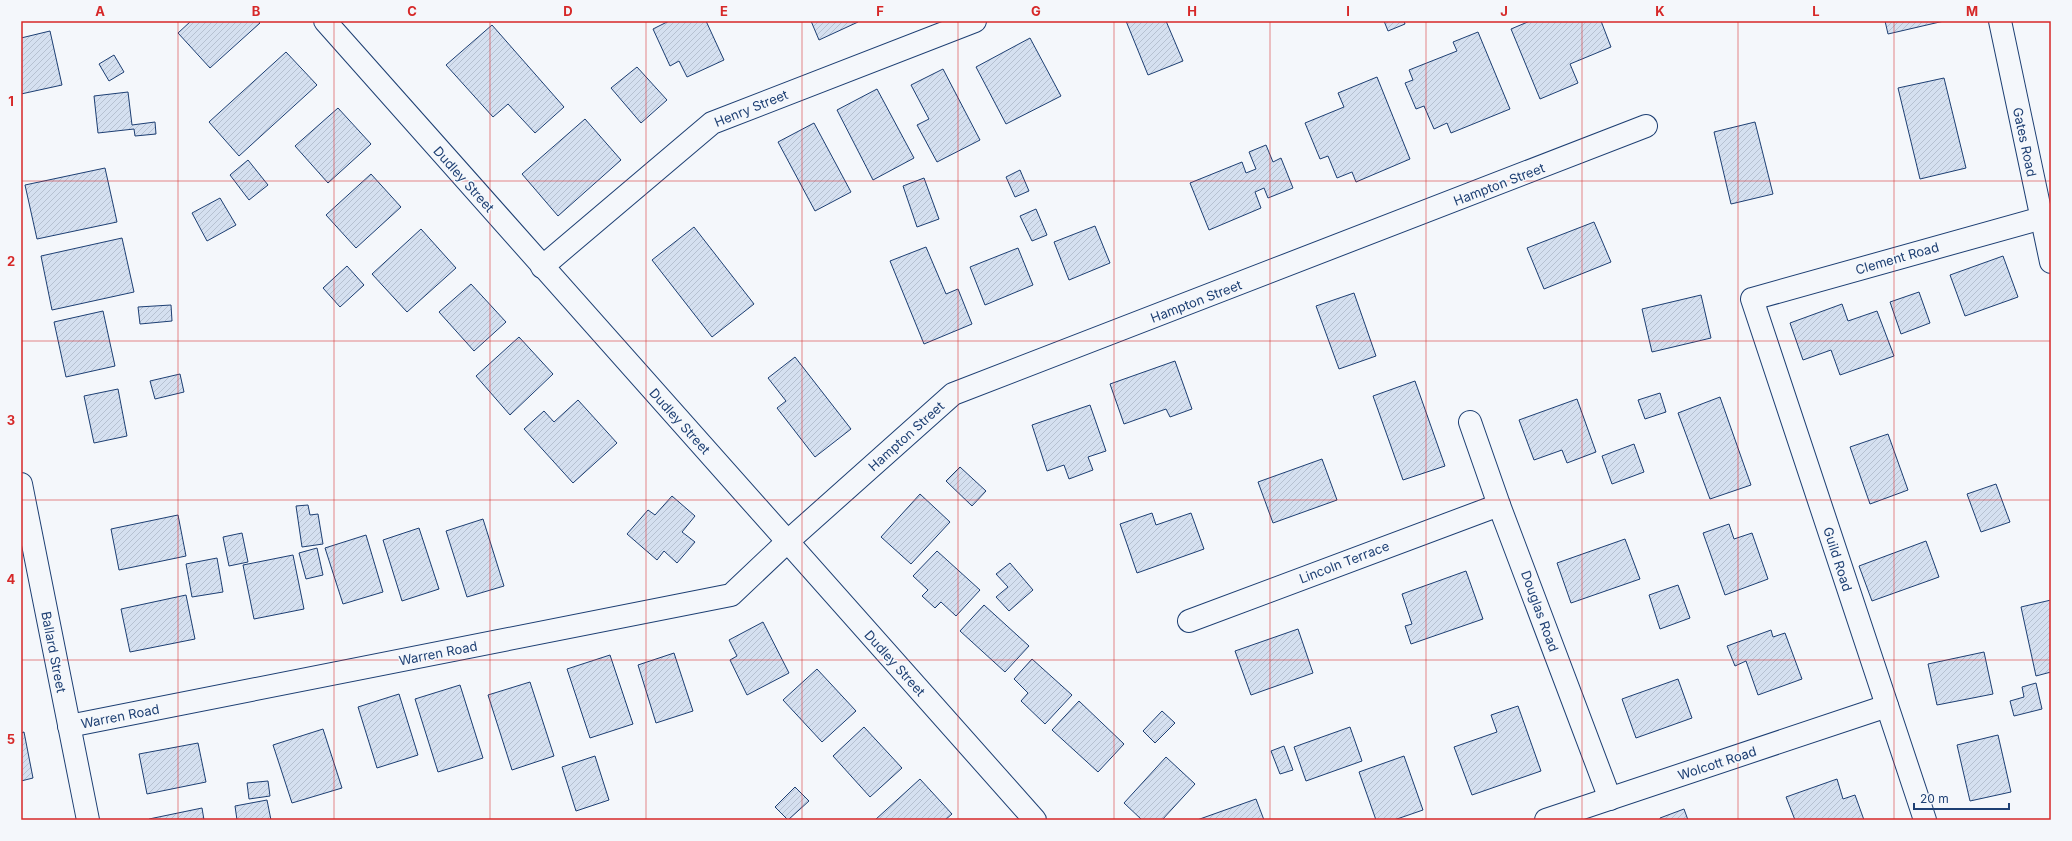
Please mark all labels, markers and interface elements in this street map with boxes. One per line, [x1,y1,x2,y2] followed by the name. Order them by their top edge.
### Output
[95,3,105,19] text: A
[252,3,261,19] text: B
[407,3,417,19] text: C
[563,3,573,19] text: D
[720,3,728,19] text: E
[876,3,884,19] text: F
[1031,3,1041,19] text: G
[1187,3,1197,19] text: H
[1346,3,1350,19] text: I
[1500,3,1508,19] text: J
[1655,3,1665,19] text: K
[1812,3,1820,19] text: L
[1966,3,1978,19] text: M
[712,86,790,130] street label: Henry Street
[8,93,14,109] text: 1
[2010,106,2040,178] street label: Gates Road
[430,143,498,215] street label: Dudley Street
[1451,159,1547,209] street label: Hampton Street
[1853,238,1941,278] street label: Clement Road
[7,253,15,269] text: 2
[1148,276,1244,326] street label: Hampton Street
[646,385,714,457] street label: Dudley Street
[865,398,947,474] street label: Hampton Street
[7,412,15,428] text: 3
[1820,525,1856,593] street label: Guild Road
[1297,537,1391,587] street label: Lincoln Terrace
[1518,568,1562,654] street label: Douglas Road
[7,571,16,587] text: 4
[38,610,70,694] street label: Ballard Street
[861,627,929,699] street label: Dudley Street
[397,638,479,668] street label: Warren Road
[79,701,161,731] street label: Warren Road
[7,731,15,747] text: 5
[1676,743,1758,783] street label: Wolcott Road
[1914,785,2009,811] scale bar
[1920,791,1949,806] text: 20 m

